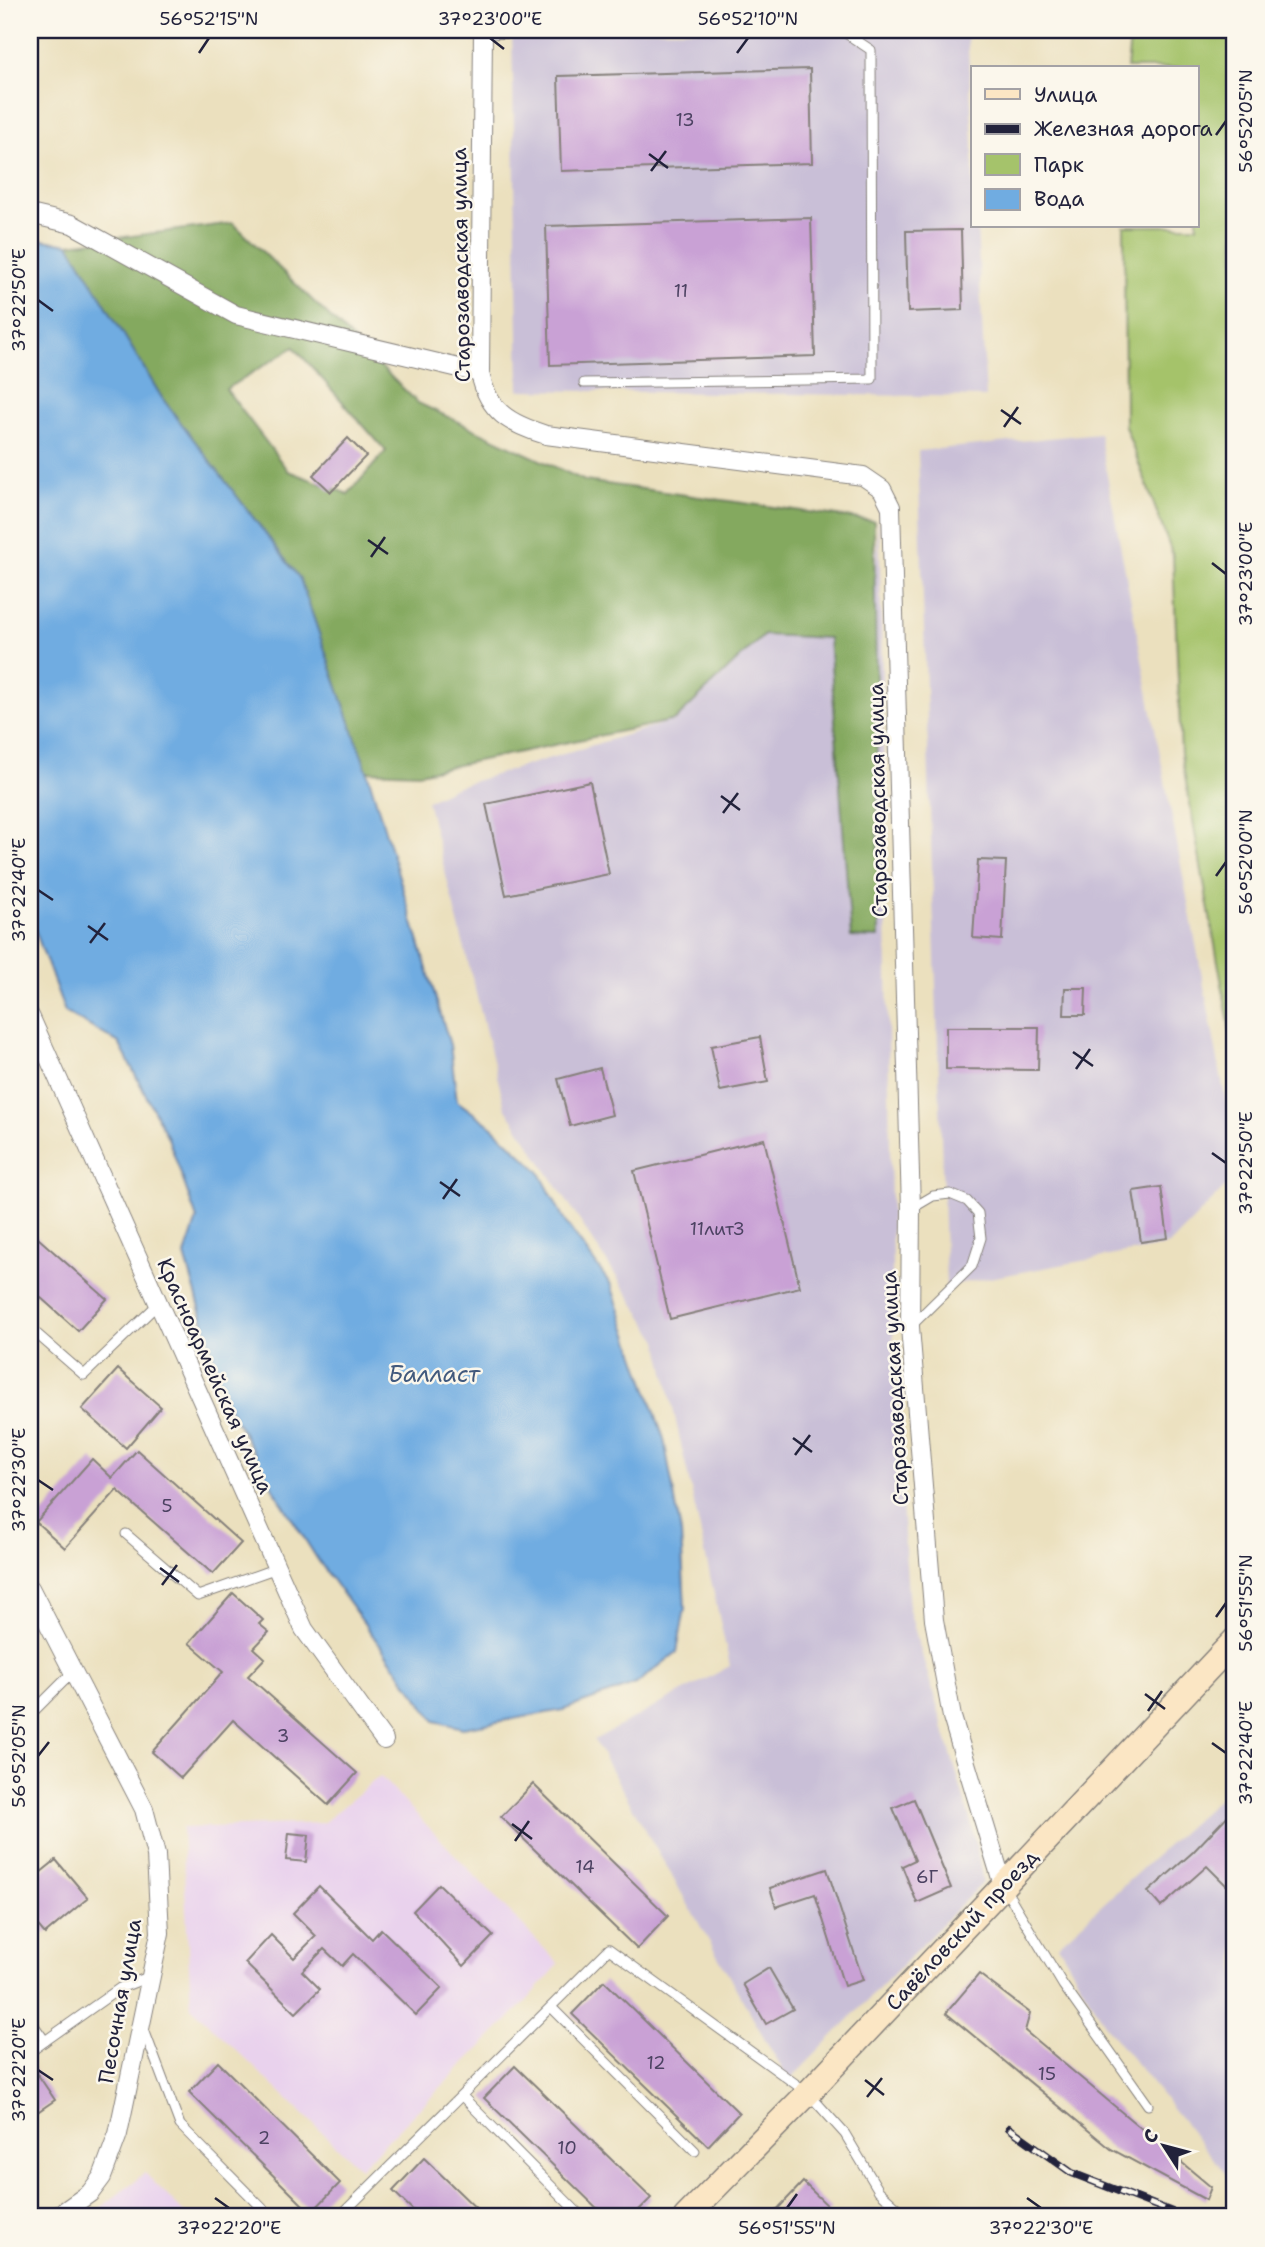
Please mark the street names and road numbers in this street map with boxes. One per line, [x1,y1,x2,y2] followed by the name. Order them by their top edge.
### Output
[445,147,477,383] street label: Старозаводская улица
[862,682,894,918] street label: Старозаводская улица
[150,1254,280,1498] street label: Красноармейская улица
[875,1270,915,1506] street label: Старозаводская улица
[880,1843,1044,2017] street label: Савёловский проезд
[92,1916,148,2086] street label: Песочная улица

